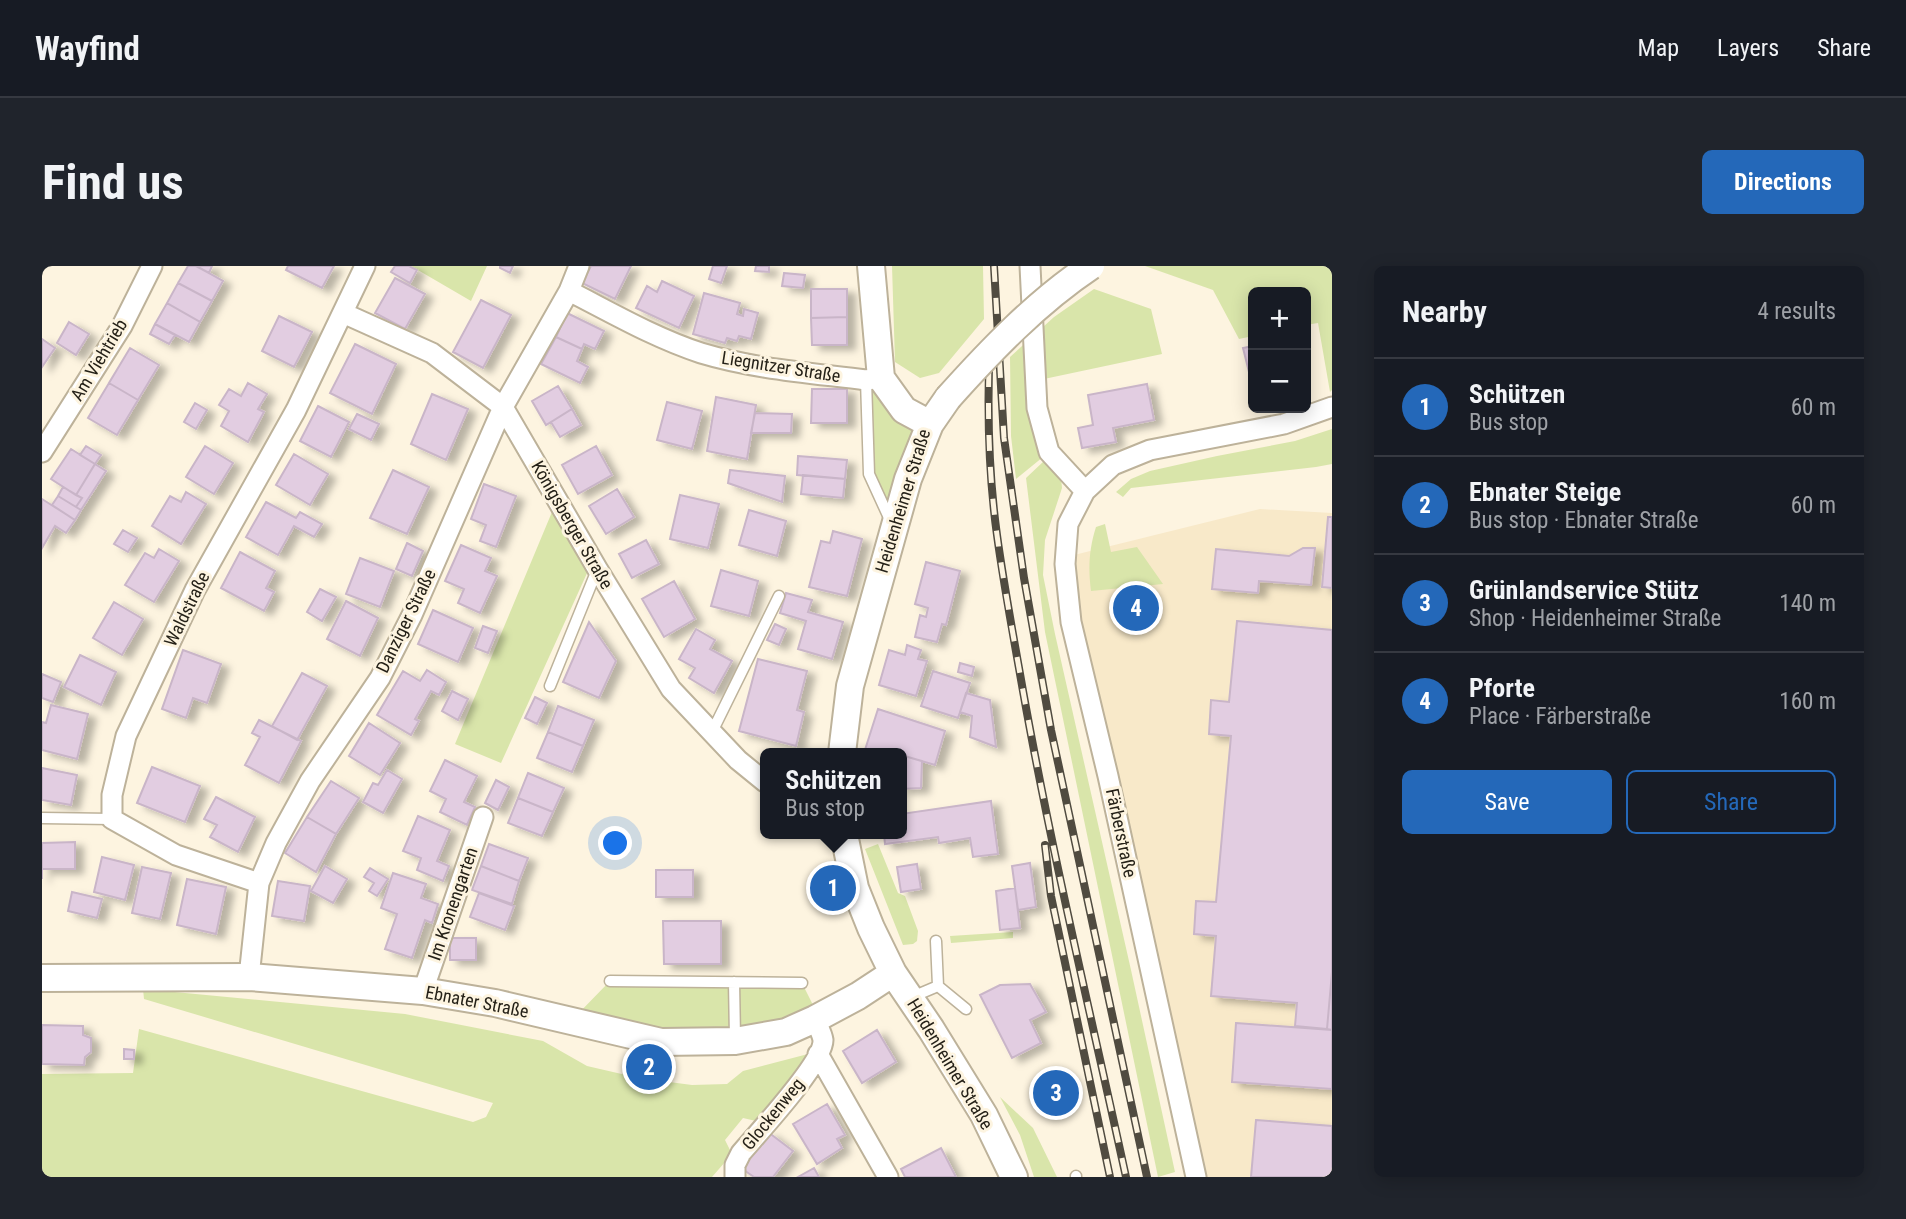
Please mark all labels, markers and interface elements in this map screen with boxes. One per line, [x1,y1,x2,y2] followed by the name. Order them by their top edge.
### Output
[35,29,140,68] text: Wayfind
[1638,34,1679,62] text: Map
[1717,34,1779,62] text: Layers
[1817,34,1871,62] text: Share
[1702,150,1864,214] button: Directions
[42,154,184,211] text: Find us
[1248,287,1311,413] map controls
[1248,287,1311,350] button: +
[1402,294,1487,329] text: Nearby
[1758,298,1836,325] text: 4 results
[66,315,131,404] street label: Am Viehtrieb
[720,347,842,386] street label: Liegnitzer Straße
[1248,350,1311,413] button: −
[1469,379,1565,409] text: Schützen
[1419,394,1431,421] text: 1
[1791,394,1836,421] text: 60 m
[1469,409,1548,436] text: Bus stop
[871,427,934,575] street label: Heidenheimer Straße
[527,457,618,593] street label: Königsberger Straße
[1469,477,1621,507] text: Ebnater Steige
[1419,492,1431,519] text: 2
[1791,492,1836,519] text: 60 m
[1469,507,1698,534] text: Bus stop · Ebnater Straße
[371,565,440,676] street label: Danziger Straße
[160,568,214,649] street label: Waldstraße
[1469,575,1699,605] text: Grünlandservice Stütz
[1113,582,1159,634] pin: 4
[1419,590,1431,617] text: 3
[1779,590,1836,617] text: 140 m
[1469,605,1721,632] text: Shop · Heidenheimer Straße
[1469,673,1535,703] text: Pforte
[1419,688,1431,715] text: 4
[1779,688,1836,715] text: 160 m
[1469,703,1651,730] text: Place · Färberstraße
[760,748,907,839] popup
[785,765,882,795] text: Schützen
[1402,770,1612,834] button: Save
[1626,770,1836,834] button: Share
[1102,787,1141,879] street label: Färberstraße
[785,795,865,822] text: Bus stop
[598,826,632,860] your location
[423,845,482,963] street label: Im Kronengarten
[810,862,856,914] pin: 1
[424,981,531,1022] street label: Ebnater Straße
[903,995,998,1133] street label: Heidenheimer Straße
[626,1041,672,1093] pin: 2
[1033,1067,1079,1119] pin: 3
[737,1074,808,1154] street label: Glockenweg

